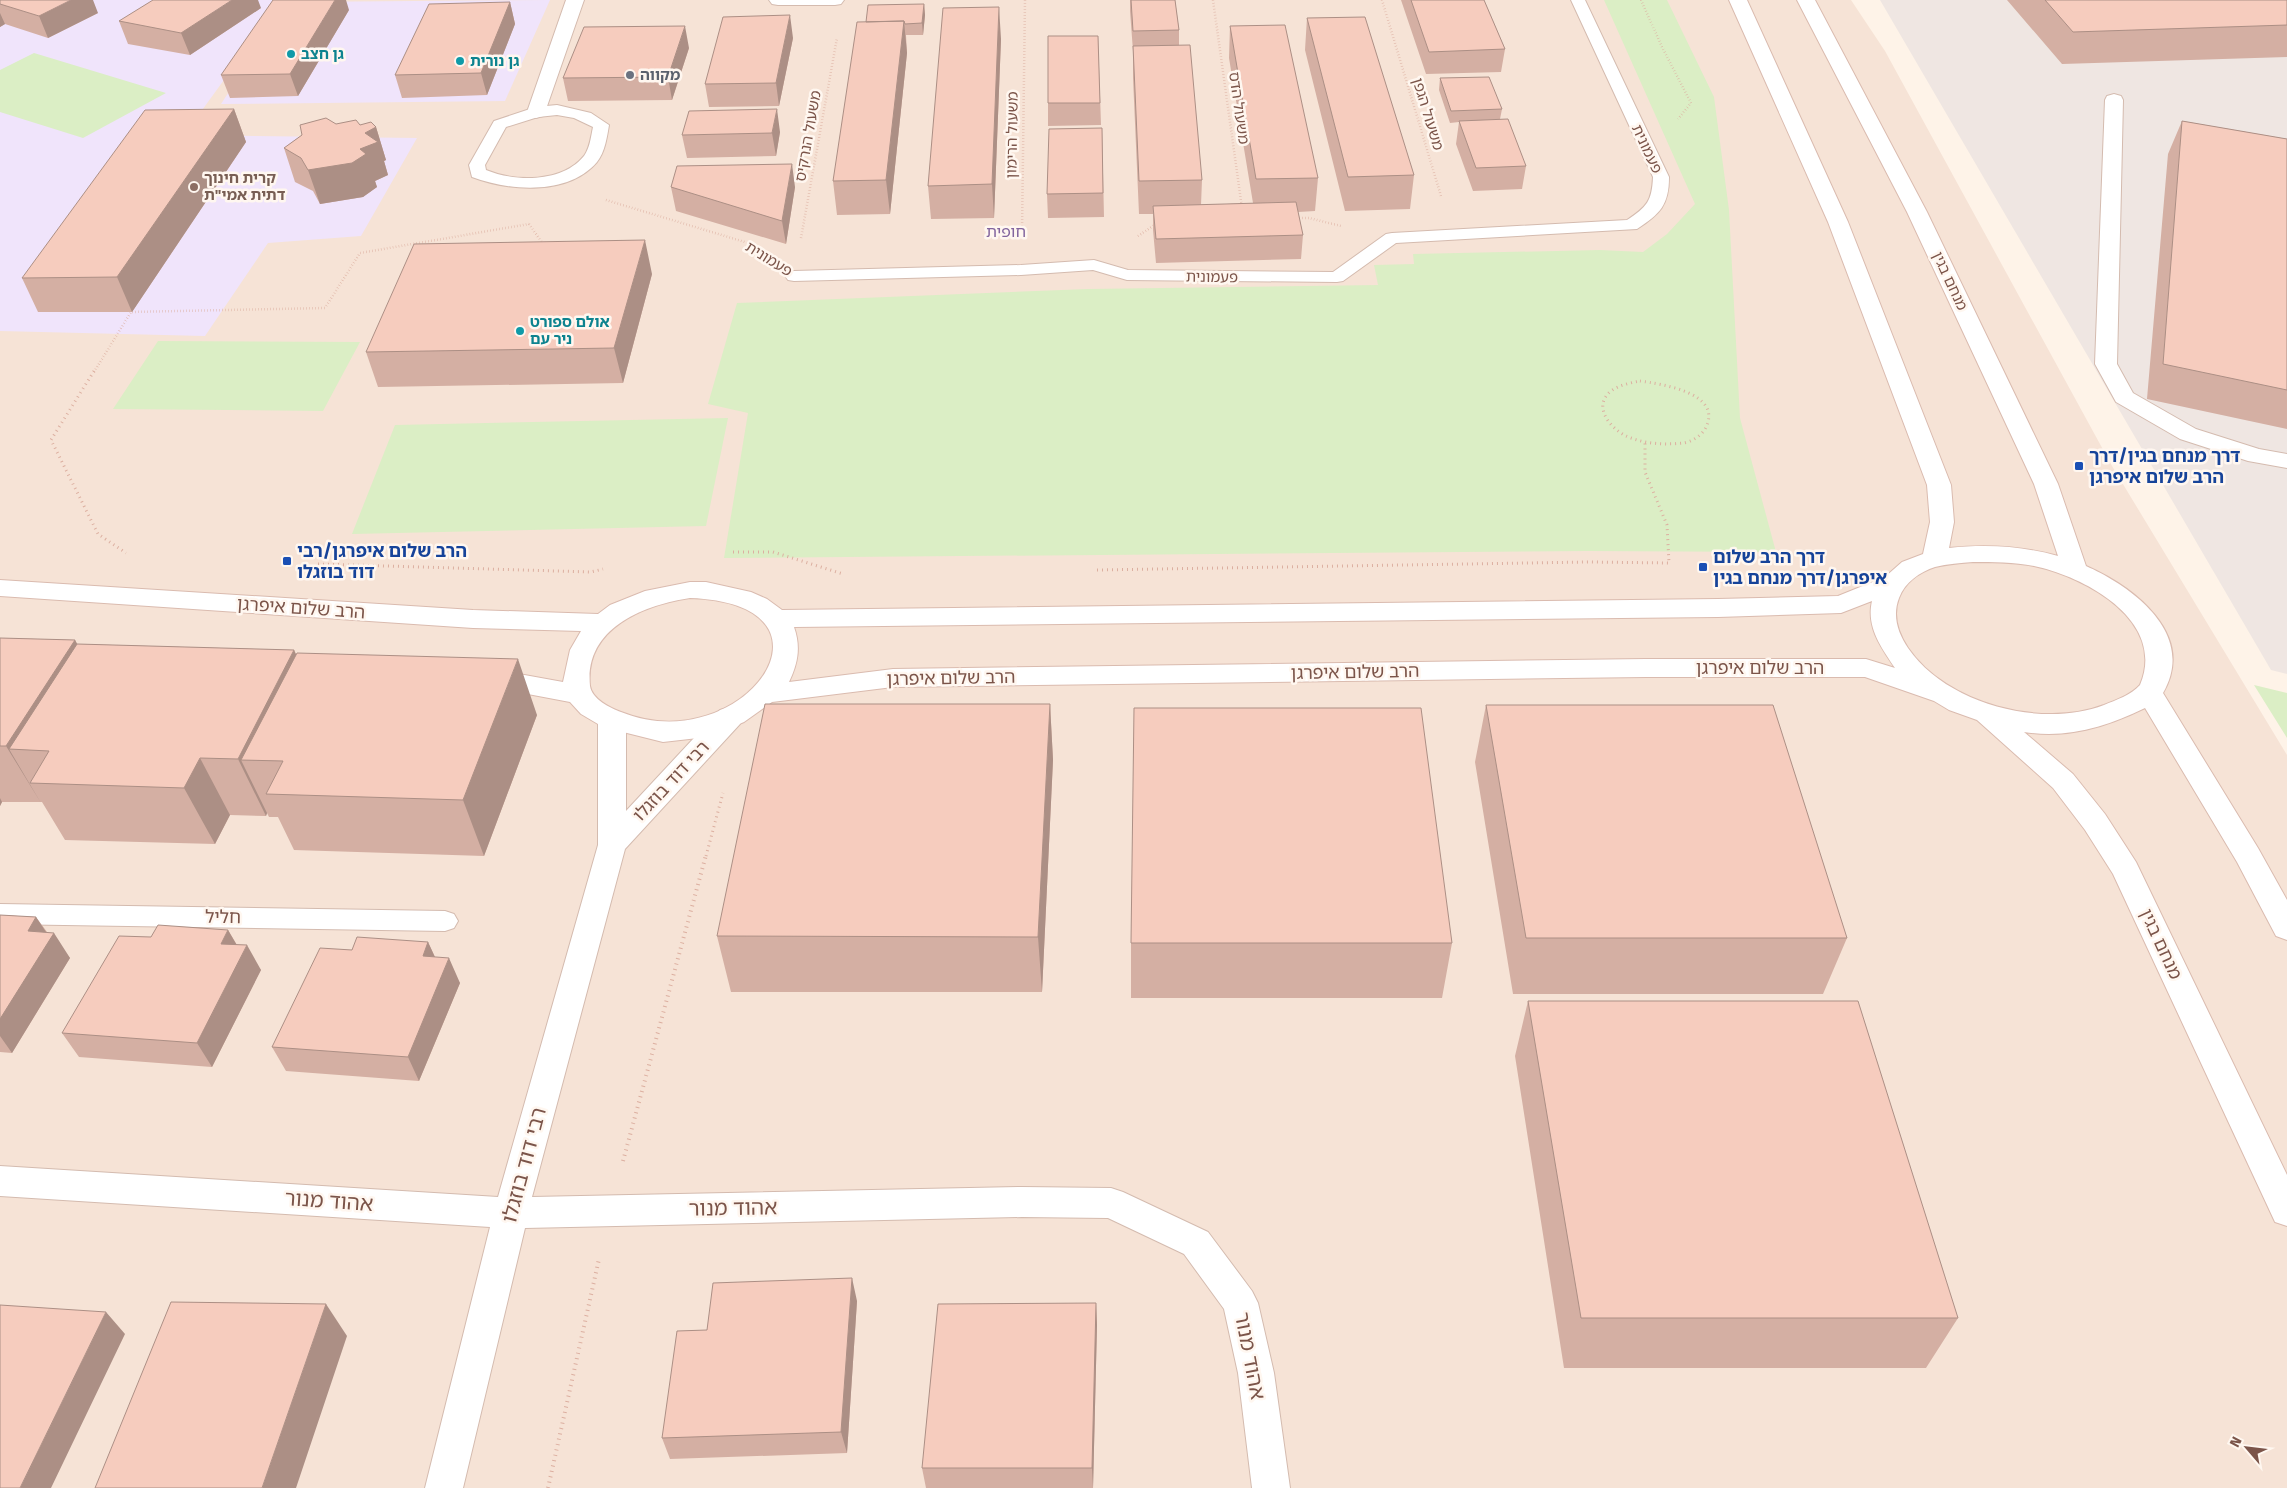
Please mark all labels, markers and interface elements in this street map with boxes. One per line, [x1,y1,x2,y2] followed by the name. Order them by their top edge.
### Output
[301,45,344,63] place label: גן חצב
[285,48,297,60] marker: גן חצב
[470,52,520,70] place label: גן נורית
[454,55,466,67] marker: גן נורית
[640,66,681,84] place label: מקווה
[624,69,636,81] marker: מקווה
[1225,71,1253,145] street label: משעול הדס
[1408,76,1448,152] street label: משעול הגפן
[791,89,825,183] street label: משעול הנרקיס
[1002,91,1022,179] street label: משעול הרימון
[1628,122,1666,176] street label: פעמונית
[204,169,286,204] place label: קרית חינוך דתית אמי"ת
[188,181,200,193] marker: קרית חינוך דתית אמי"ת
[986,222,1026,241] district label: חופית
[742,238,796,280] street label: פעמונית
[1929,249,1971,313] street label: מנחם בגין
[1186,268,1238,286] street label: פעמונית
[530,313,610,348] place label: אולם ספורט ניר עם
[514,325,526,337] marker: אולם ספורט ניר עם
[2089,445,2240,488] place label: דרך מנחם בגין/דרך הרב שלום איפרגן
[2073,460,2085,472] marker: דרך מנחם בגין/דרך הרב שלום איפרגן
[297,540,467,583] place label: הרב שלום איפרגן/רבי דוד בוזגלו
[1713,546,1887,589] place label: דרך הרב שלום איפרגן/דרך מנחם בגין
[281,555,293,567] marker: הרב שלום איפרגן/רבי דוד בוזגלו
[1697,561,1709,573] marker: דרך הרב שלום איפרגן/דרך מנחם בגין
[236,593,366,623] street label: הרב שלום איפרגן
[1696,657,1824,679] street label: הרב שלום איפרגן
[1290,660,1420,684] street label: הרב שלום איפרגן
[886,666,1016,690] street label: הרב שלום איפרגן
[628,736,714,826] street label: רבי דוד בוזגלו
[2135,905,2187,983] street label: מנחם בגין
[205,906,241,928] street label: חליל
[496,1104,552,1226] street label: רבי דוד בוזגלו
[284,1185,374,1217] street label: אהוד מנור
[688,1194,778,1222] street label: אהוד מנור
[1229,1310,1271,1402] street label: אהוד מנור
[2222,1423,2272,1473] north arrow
[2226,1434,2246,1450] text: N

